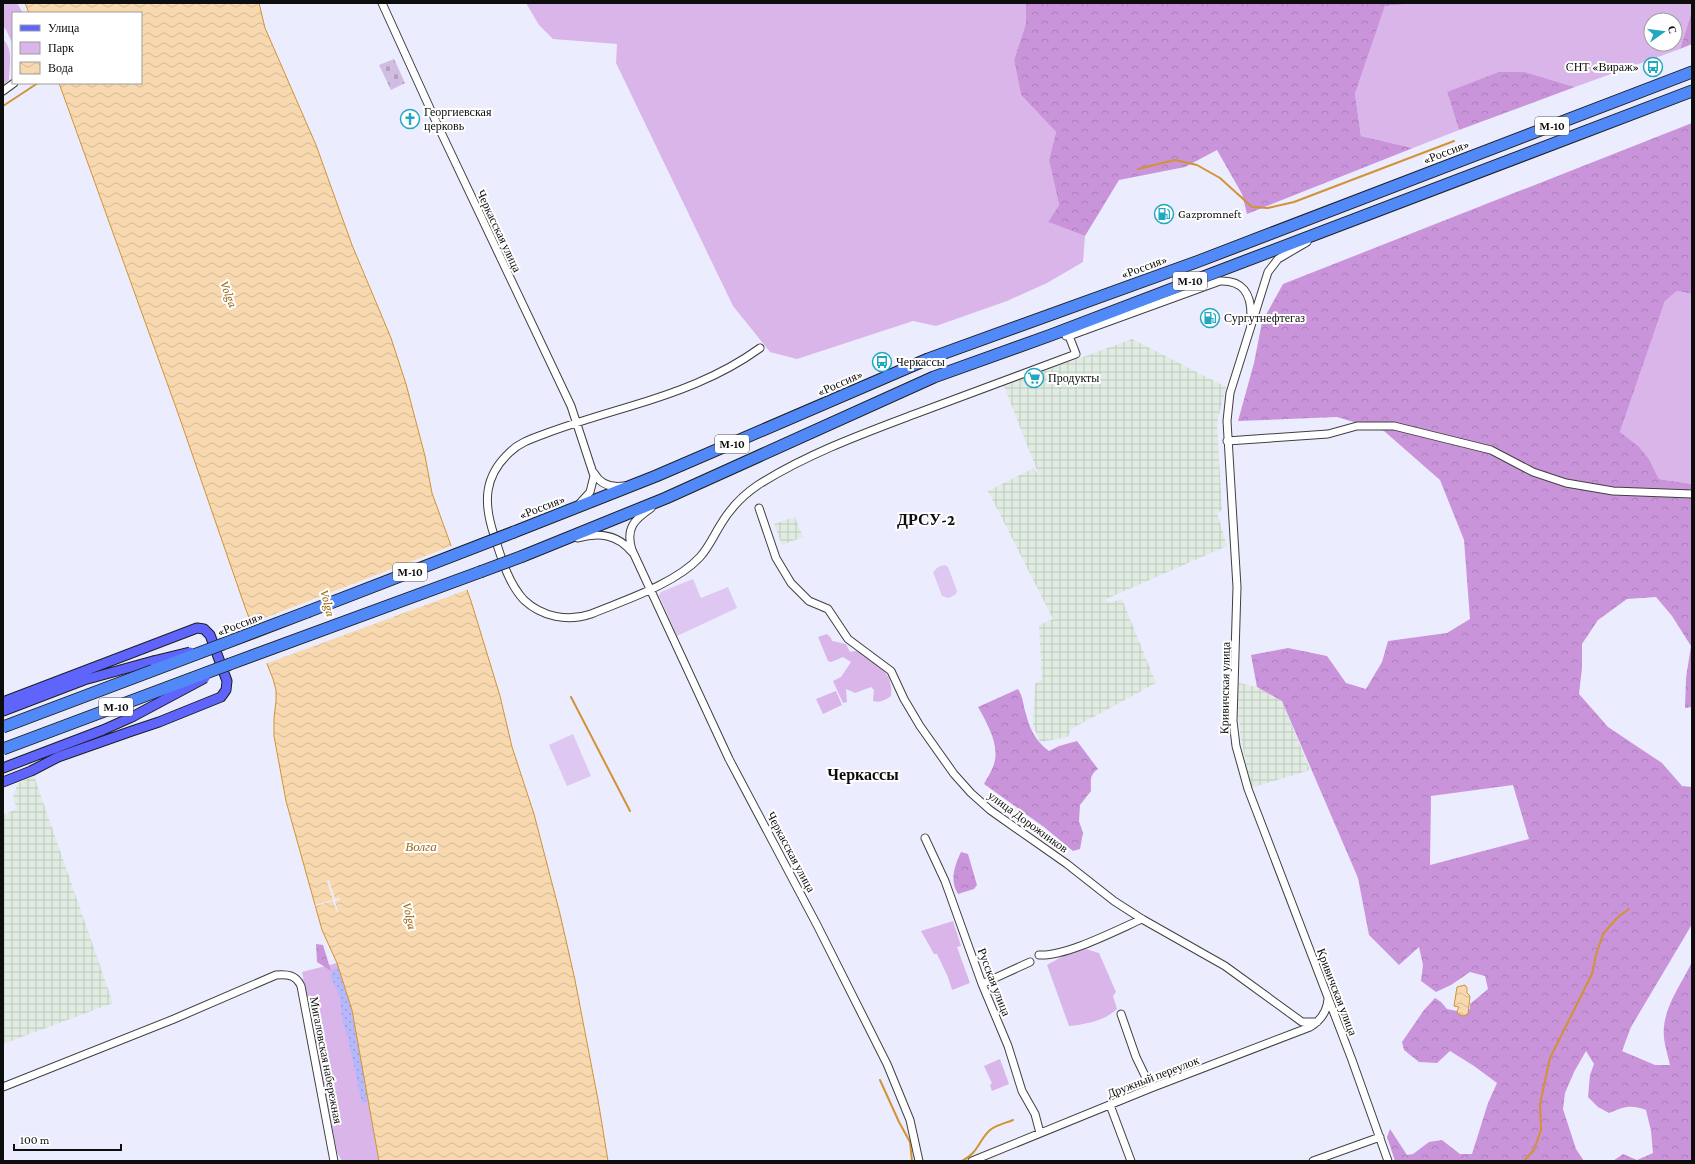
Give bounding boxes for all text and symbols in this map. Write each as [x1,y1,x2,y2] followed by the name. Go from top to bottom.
[12,12,142,84] legend
[1643,12,1683,52] north arrow
[48,21,80,35] text: Улица
[1666,24,1679,35] text: С
[48,41,74,55] text: Парк
[1642,56,1664,78] bus stop icon: СНТ «Вираж»
[1566,60,1639,74] place label: СНТ «Вираж»
[48,61,74,75] text: Вода
[424,105,492,133] place label: Георгиевская церковь
[399,108,421,130] church icon: Георгиевская церковь
[1535,117,1569,135] road number: М-10
[1421,137,1471,167] street label: «Россия»
[474,188,524,275] street label: Черкасская улица
[1153,203,1175,225] fuel station icon: Gazpromneft
[1178,207,1242,221] place label: Gazpromneft
[1119,252,1169,282] street label: «Россия»
[1173,272,1207,290] road number: М-10
[217,279,241,309] water label: Volga
[1199,307,1221,329] fuel station icon: Сургутнефтегаз
[1224,311,1305,325] place label: Сургутнефтегаз
[871,351,893,373] bus stop icon: Черкассы
[896,355,945,369] place label: Черкассы
[815,367,865,399] street label: «Россия»
[1023,367,1045,389] supermarket icon: Продукты
[1048,371,1099,385] place label: Продукты
[715,435,749,453] road number: М-10
[517,492,567,522] street label: «Россия»
[897,511,955,529] district label: ДРСУ-2
[393,563,427,581] road number: М-10
[317,588,339,618] water label: Volga
[215,609,265,639] street label: «Россия»
[1217,641,1233,734] street label: Кривичская улица
[99,698,133,716] road number: М-10
[827,766,899,784] district label: Черкассы
[985,788,1071,856] street label: улица Дорожников
[764,809,818,895] street label: Черкасская улица
[405,839,437,854] water label: Волга
[400,901,420,931] water label: Volga
[975,946,1014,1019] street label: Русская улица
[1314,946,1360,1038] street label: Кривичская улица
[307,995,345,1125] street label: Мигаловская набережная
[1105,1053,1201,1101] street label: Дружный переулок
[14,1126,121,1152] scale bar
[20,1133,50,1147] text: 100 m

